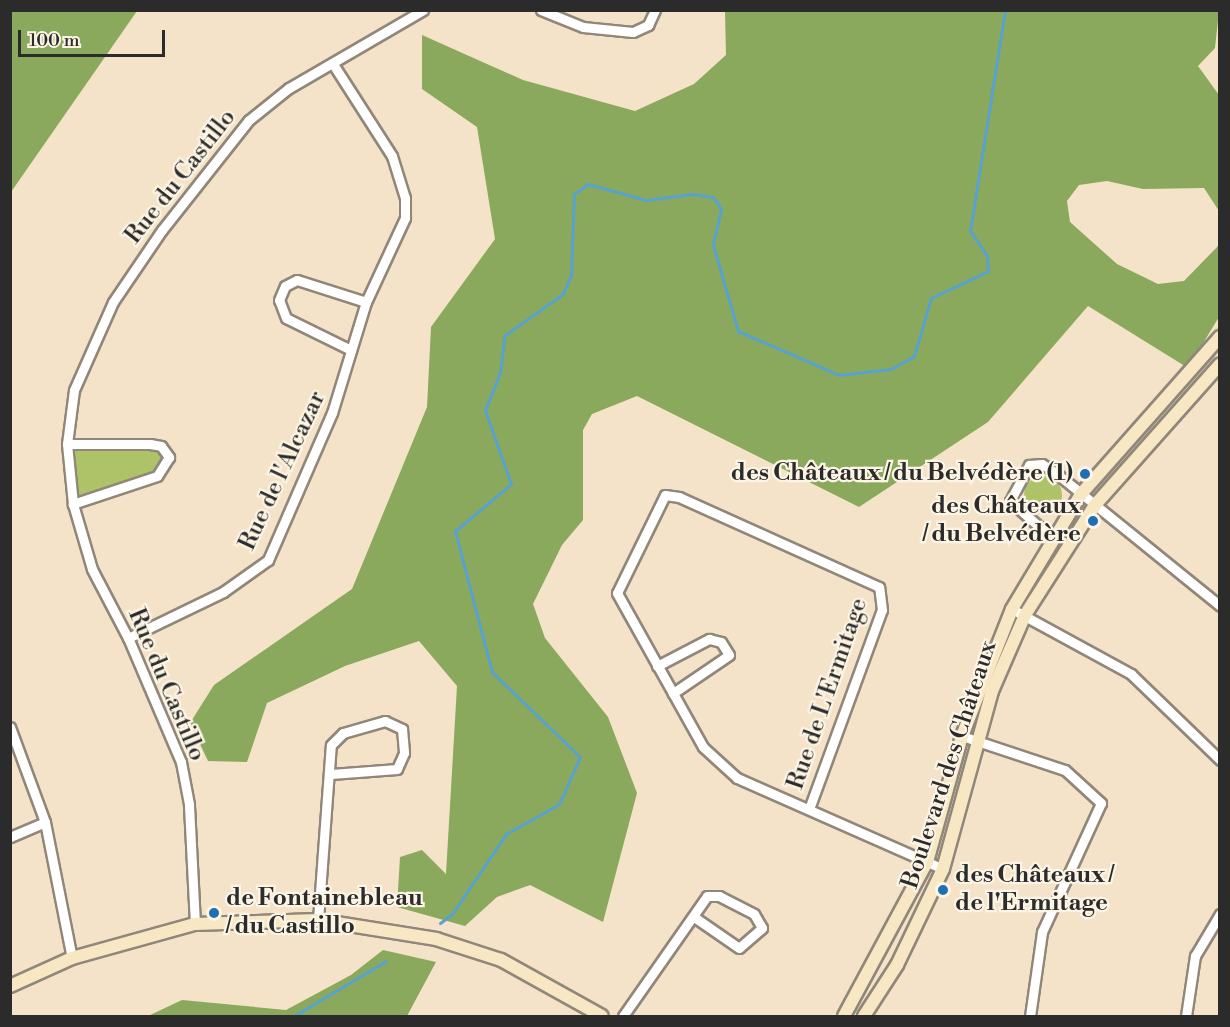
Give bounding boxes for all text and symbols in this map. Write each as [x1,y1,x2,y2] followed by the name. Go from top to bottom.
[21,18,168,56] scale bar
[29,29,80,52] text: 100 m
[119,104,243,250] street label: Rue du Castillo
[234,387,332,555] street label: Rue de l'Alcazar
[731,460,1073,488] place label: des Châteaux / du Belvédère (1)
[1078,467,1092,481] marker: des Châteaux / du Belvédère (1)
[923,493,1081,549] place label: des Châteaux / du Belvédère
[1086,514,1100,528] marker: des Châteaux / du Belvédère
[782,594,874,794] street label: Rue de L'Ermitage
[121,604,211,766] street label: Rue du Castillo
[896,638,1004,892] street label: Boulevard des Châteaux
[955,862,1113,918] place label: des Châteaux / de l'Ermitage
[936,883,950,897] marker: des Châteaux / de l'Ermitage
[226,885,423,941] place label: de Fontainebleau / du Castillo
[207,906,221,920] marker: de Fontainebleau / du Castillo

